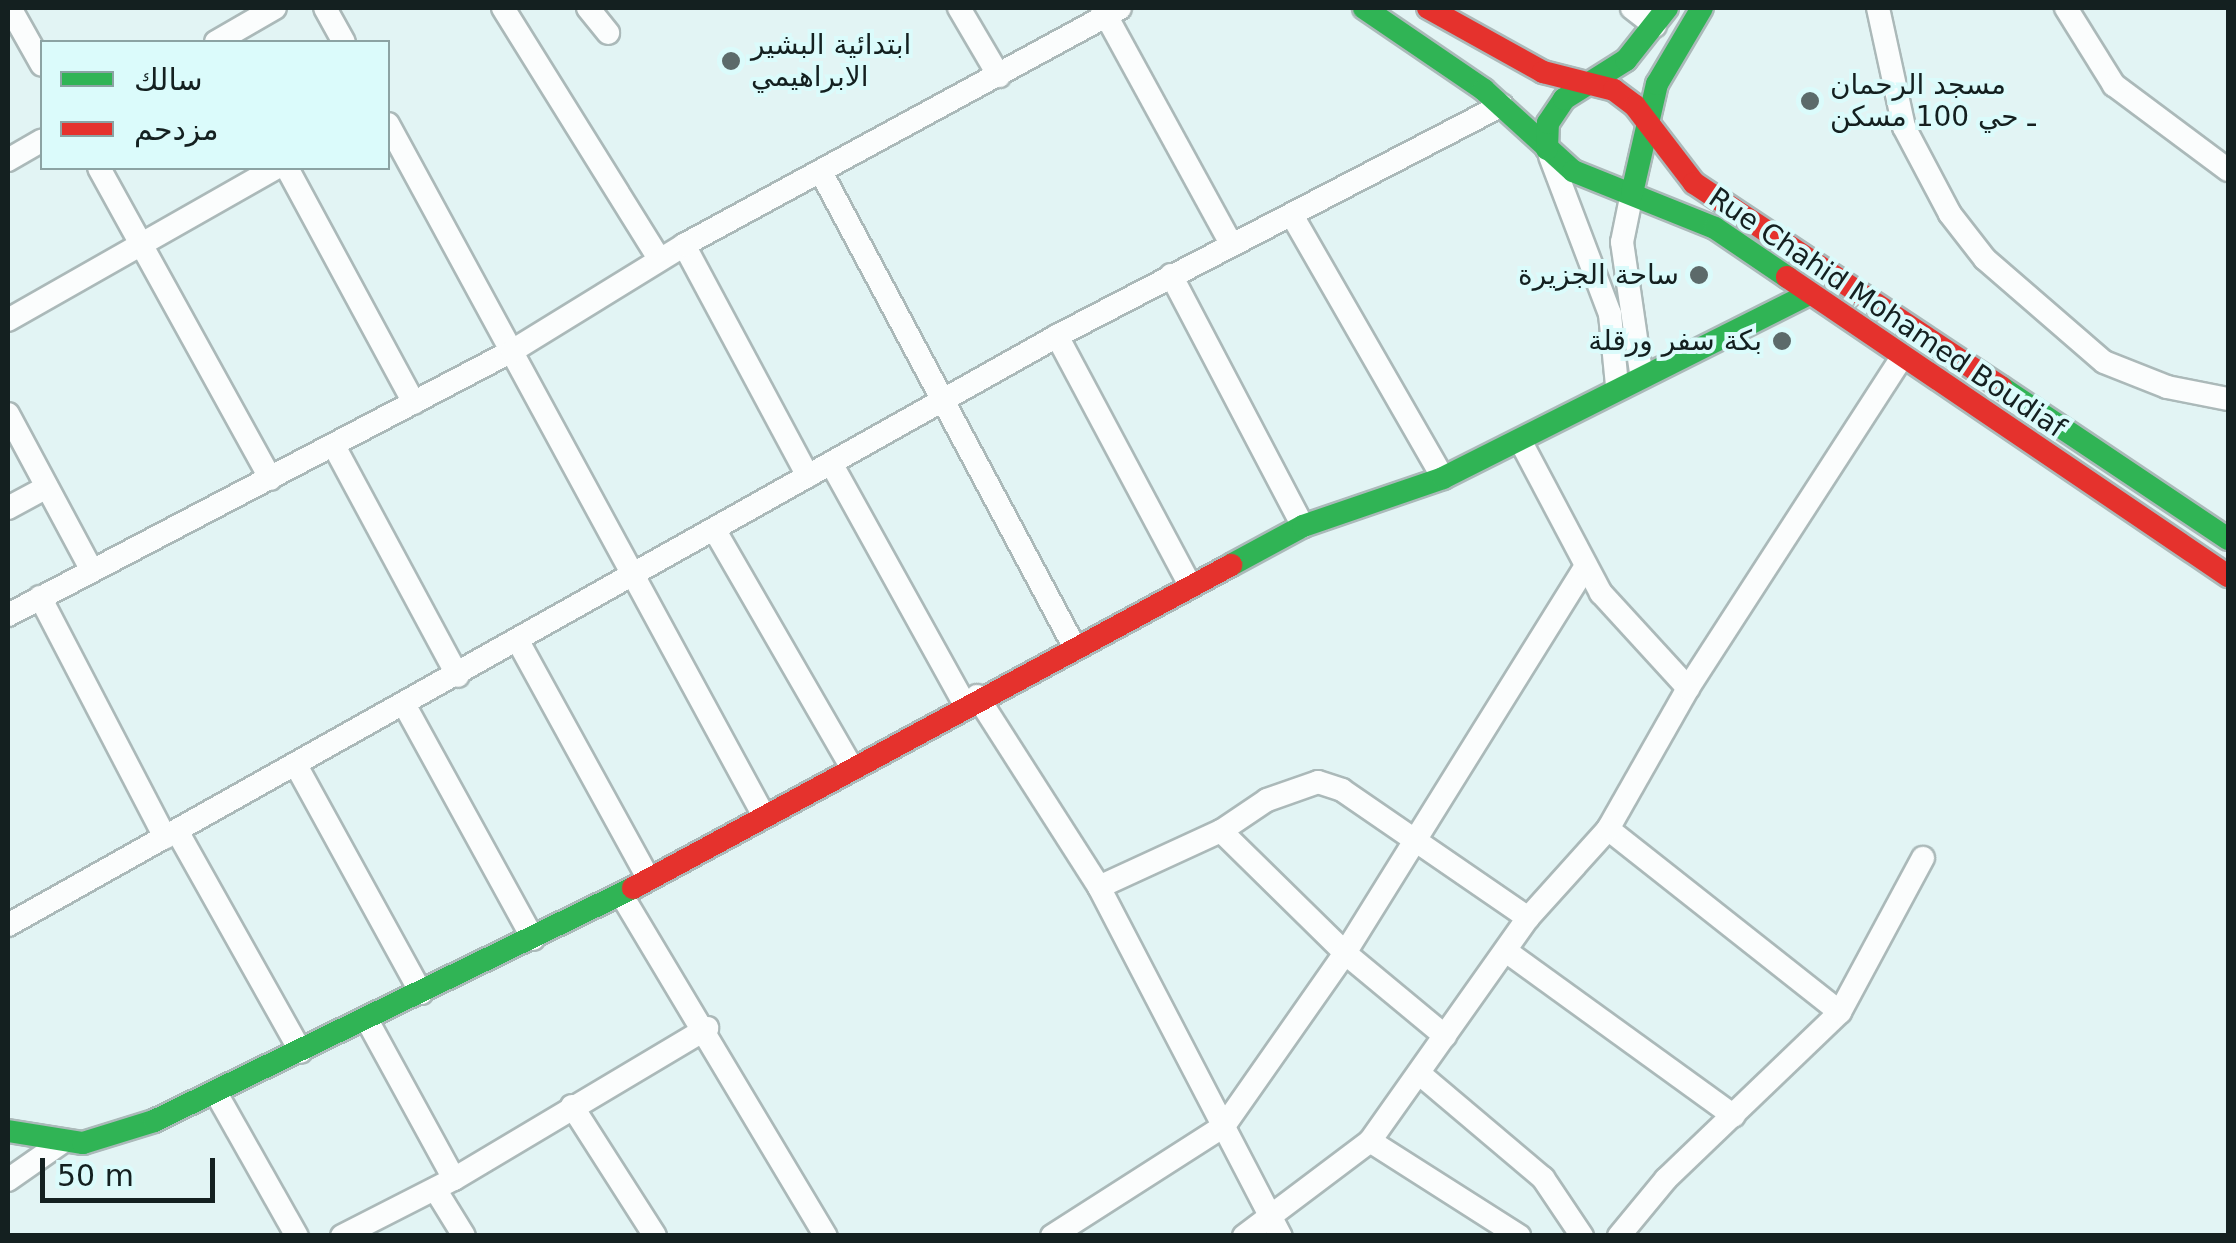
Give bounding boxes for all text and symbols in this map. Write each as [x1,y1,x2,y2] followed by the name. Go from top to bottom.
[751,28,911,94] place label: ابتدائية البشير الابراهيمي
[40,40,390,170] legend
[720,50,742,72] marker: ابتدائية البشير الابراهيمي
[134,62,203,97] text: سالك
[1830,68,2036,134] place label: مسجد الرحمان ـ حي 100 مسكن
[1799,90,1821,112] marker: مسجد الرحمان ـ حي 100 مسكن
[134,112,219,147] text: مزدحم
[1702,181,2072,445] street label: Rue Chahid Mohamed Boudiaf
[1518,258,1679,292] place label: ساحة الجزيرة
[1688,264,1710,286] marker: ساحة الجزيرة
[1588,324,1762,358] place label: بكة سفر ورقلة
[1771,330,1793,352] marker: بكة سفر ورقلة
[45,1138,220,1200] scale bar
[57,1158,134,1193] text: 50 m

